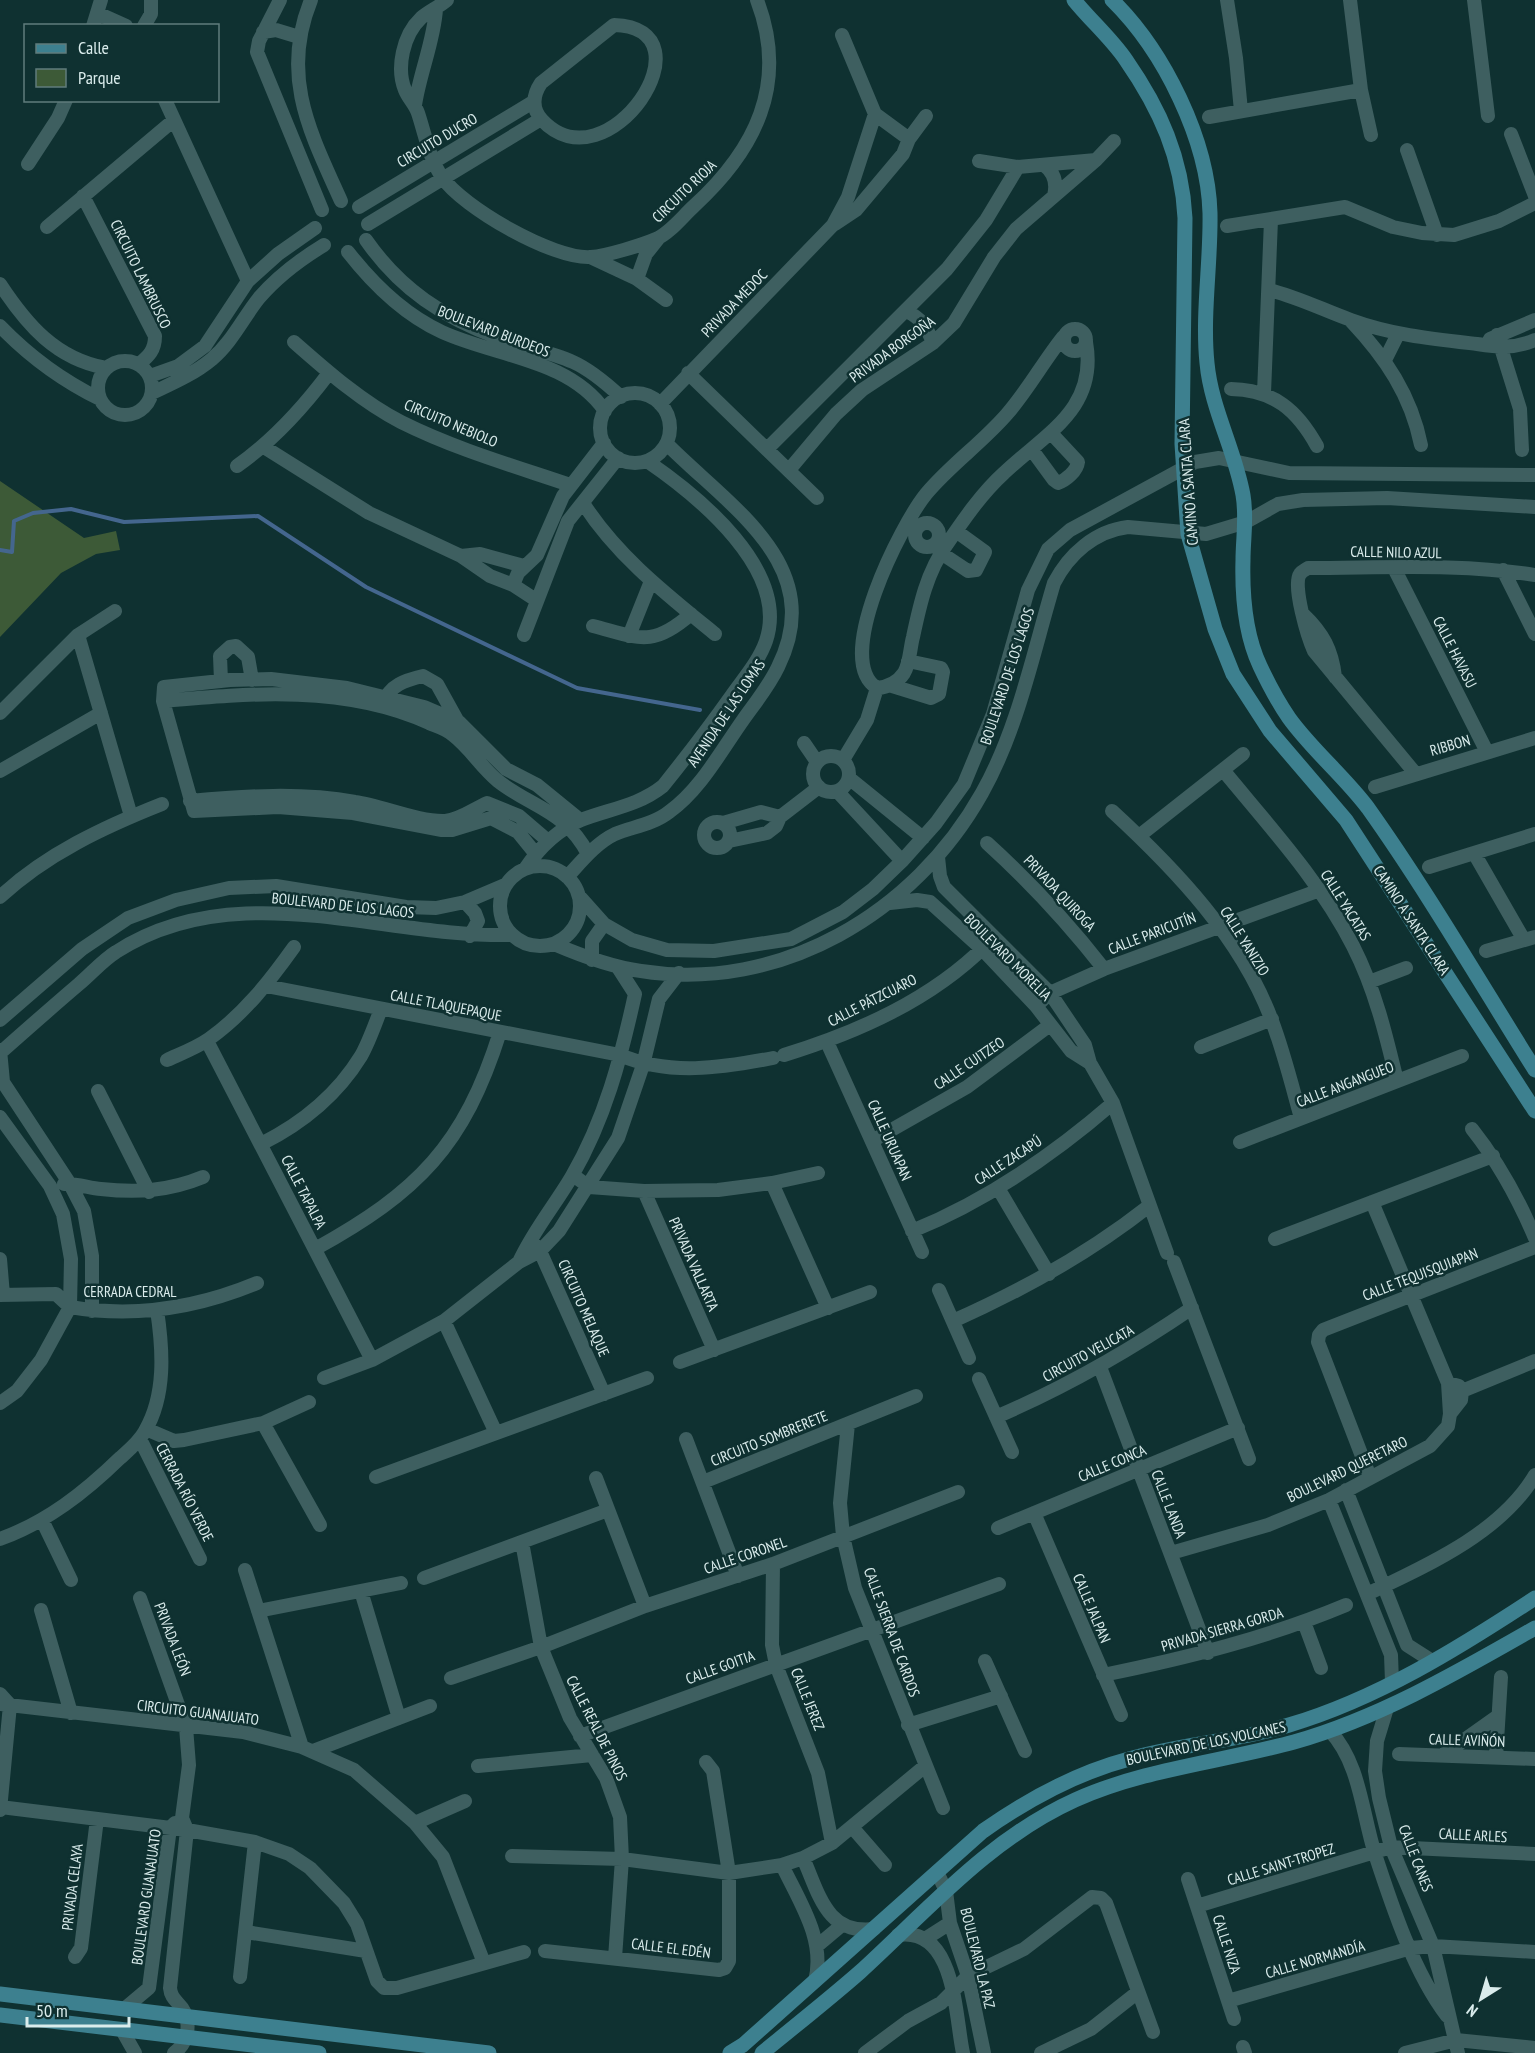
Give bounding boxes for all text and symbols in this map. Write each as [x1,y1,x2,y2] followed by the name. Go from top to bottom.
[24,24,219,102] legend
[78,36,109,59] text: Calle
[78,66,121,89] text: Parque
[393,109,481,171] street label: CIRCUITO DUCRO
[648,155,721,226] street label: CIRCUITO RIOJA
[106,216,176,332] street label: CIRCUITO LAMBRUSCO
[697,265,771,341] street label: PRIVADA MEDOC
[435,301,553,361] street label: BOULEVARD BURDEOS
[846,311,939,386] street label: PRIVADA BORGOÑA
[401,395,501,451] street label: CIRCUITO NEBIOLO
[1174,417,1202,546] street label: CAMINO A SANTA CLARA
[1350,542,1443,562] street label: CALLE NILO AZUL
[976,605,1038,747] street label: BOULEVARD DE LOS LAGOS
[1429,613,1481,691] street label: CALLE HAVASU
[683,655,769,771] street label: AVENIDA DE LAS LOMAS
[1428,730,1472,760] street label: RIBBON
[1020,851,1101,936] street label: PRIVADA QUIROGA
[1369,862,1455,979] street label: CAMINO A SANTA CLARA
[1317,866,1375,944] street label: CALLE YACATAS
[271,888,415,922] street label: BOULEVARD DE LOS LAGOS
[1216,903,1274,979] street label: CALLE YANIZIO
[1105,908,1199,958] street label: CALLE PARICUTÍN
[960,909,1056,1005] street label: BOULEVARD MORELIA
[824,969,920,1031] street label: CALLE PÁTZCUARO
[389,985,503,1025] street label: CALLE TLAQUEPAQUE
[930,1032,1008,1094] street label: CALLE CUITZEO
[1294,1057,1396,1111] street label: CALLE ANGANGUEO
[864,1097,916,1183] street label: CALLE URUAPAN
[971,1131,1045,1189] street label: CALLE ZACAPÚ
[277,1152,331,1233] street label: CALLE TAPALPA
[665,1214,723,1315] street label: PRIVADA VALLARTA
[1360,1243,1480,1305] street label: CALLE TEQUISQUIAPAN
[554,1256,614,1360] street label: CIRCUITO MELAQUE
[83,1282,177,1301] street label: CERRADA CEDRAL
[1039,1320,1138,1386] street label: CIRCUITO VELICATA
[708,1406,830,1470] street label: CIRCUITO SOMBRERETE
[1284,1432,1410,1506] street label: BOULEVARD QUERETARO
[152,1439,218,1545] street label: CERRADA RÍO VERDE
[1075,1440,1150,1486] street label: CALLE CONCA
[1147,1467,1191,1542] street label: CALLE LANDA
[701,1532,790,1578] street label: CALLE CORONEL
[860,1565,924,1699] street label: CALLE SIERRA DE CARDOS
[1069,1570,1115,1646] street label: CALLE JALPAN
[150,1600,196,1678] street label: PRIVADA LEÓN
[1159,1602,1286,1655] street label: PRIVADA SIERRA GORDA
[683,1645,758,1688] street label: CALLE GOITIA
[787,1665,829,1734] street label: CALLE JEREZ
[562,1672,632,1784] street label: CALLE REAL DE PINOS
[136,1695,260,1729] street label: CIRCUITO GUANAJUATO
[1125,1717,1287,1769] street label: BOULEVARD DE LOS VOLCANES
[1428,1729,1506,1751] street label: CALLE AVIÑÓN
[1395,1822,1437,1894] street label: CALLE CANES
[1438,1824,1508,1846] street label: CALLE ARLES
[127,1828,165,1966] street label: BOULEVARD GUANAJUATO
[1225,1838,1337,1889] street label: CALLE SAINT-TROPEZ
[57,1842,87,1931] street label: PRIVADA CELAYA
[956,1906,1000,2011] street label: BOULEVARD LA PAZ
[1209,1912,1246,1977] street label: CALLE NIZA
[630,1934,712,1962] street label: CALLE EL EDÉN
[1263,1936,1368,1982] street label: CALLE NORMANDÍA
[1451,1969,1511,2029] north arrow
[27,1990,129,2028] scale bar
[36,1999,68,2022] text: 50 m
[1463,2000,1481,2022] text: N

